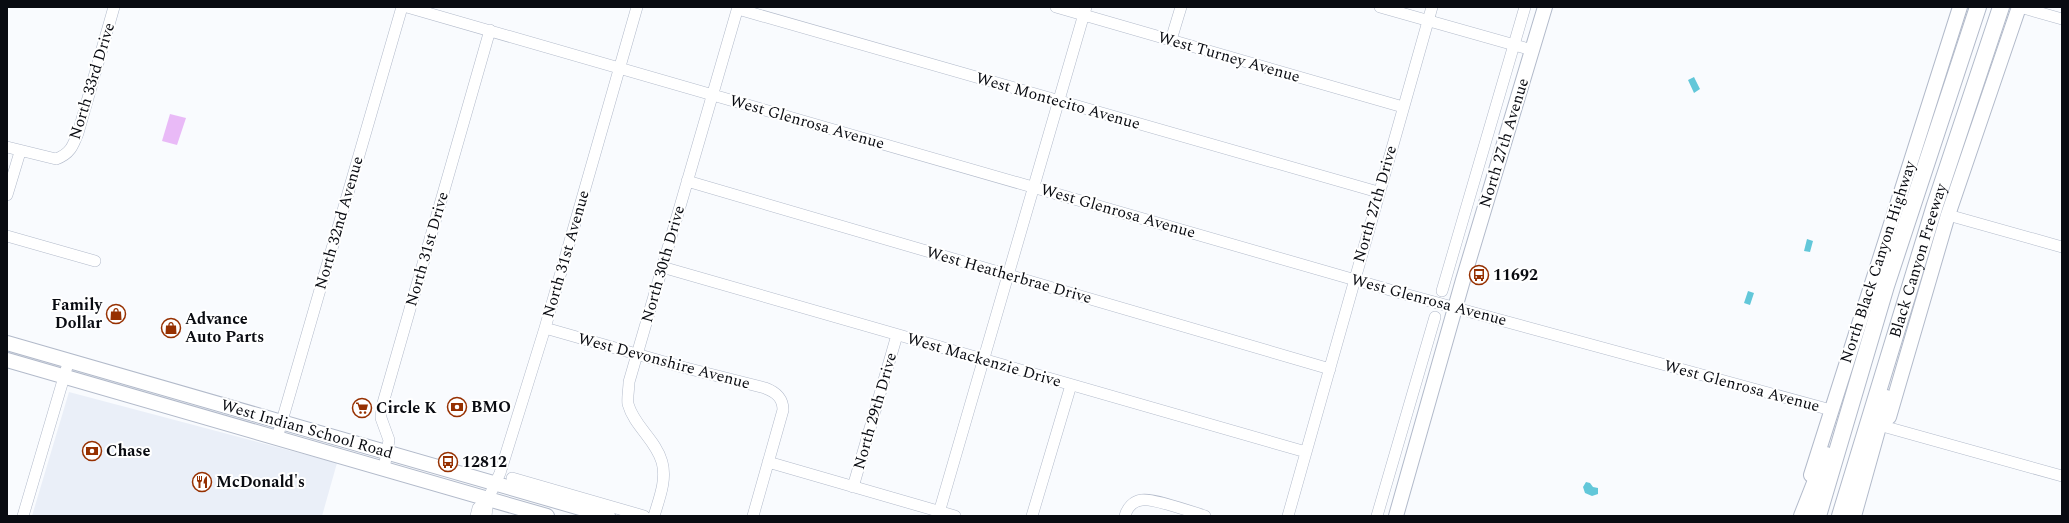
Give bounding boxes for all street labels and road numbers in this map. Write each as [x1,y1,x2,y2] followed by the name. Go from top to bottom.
[63,20,121,142] street label: North 33rd Drive
[1155,25,1303,89] street label: West Turney Avenue
[973,66,1143,136] street label: West Montecito Avenue
[1473,75,1535,211] street label: North 27th Avenue
[727,88,887,156] street label: West Glenrosa Avenue
[1347,143,1403,265] street label: North 27th Drive
[308,153,370,293] street label: North 32nd Avenue
[1834,156,1923,366] street label: North Black Canyon Highway
[1038,177,1198,245] street label: West Glenrosa Avenue
[1883,179,1954,341] street label: Black Canyon Freeway
[536,187,596,321] street label: North 31st Avenue
[399,189,455,309] street label: North 31st Drive
[635,203,691,325] street label: North 30th Drive
[923,240,1095,310] street label: West Heatherbrae Drive
[1349,268,1509,332] street label: West Glenrosa Avenue
[575,326,753,396] street label: West Devonshire Avenue
[904,326,1064,394] street label: West Mackenzie Drive
[847,350,903,472] street label: North 29th Drive
[1662,354,1822,418] street label: West Glenrosa Avenue
[218,393,396,465] street label: West Indian School Road

